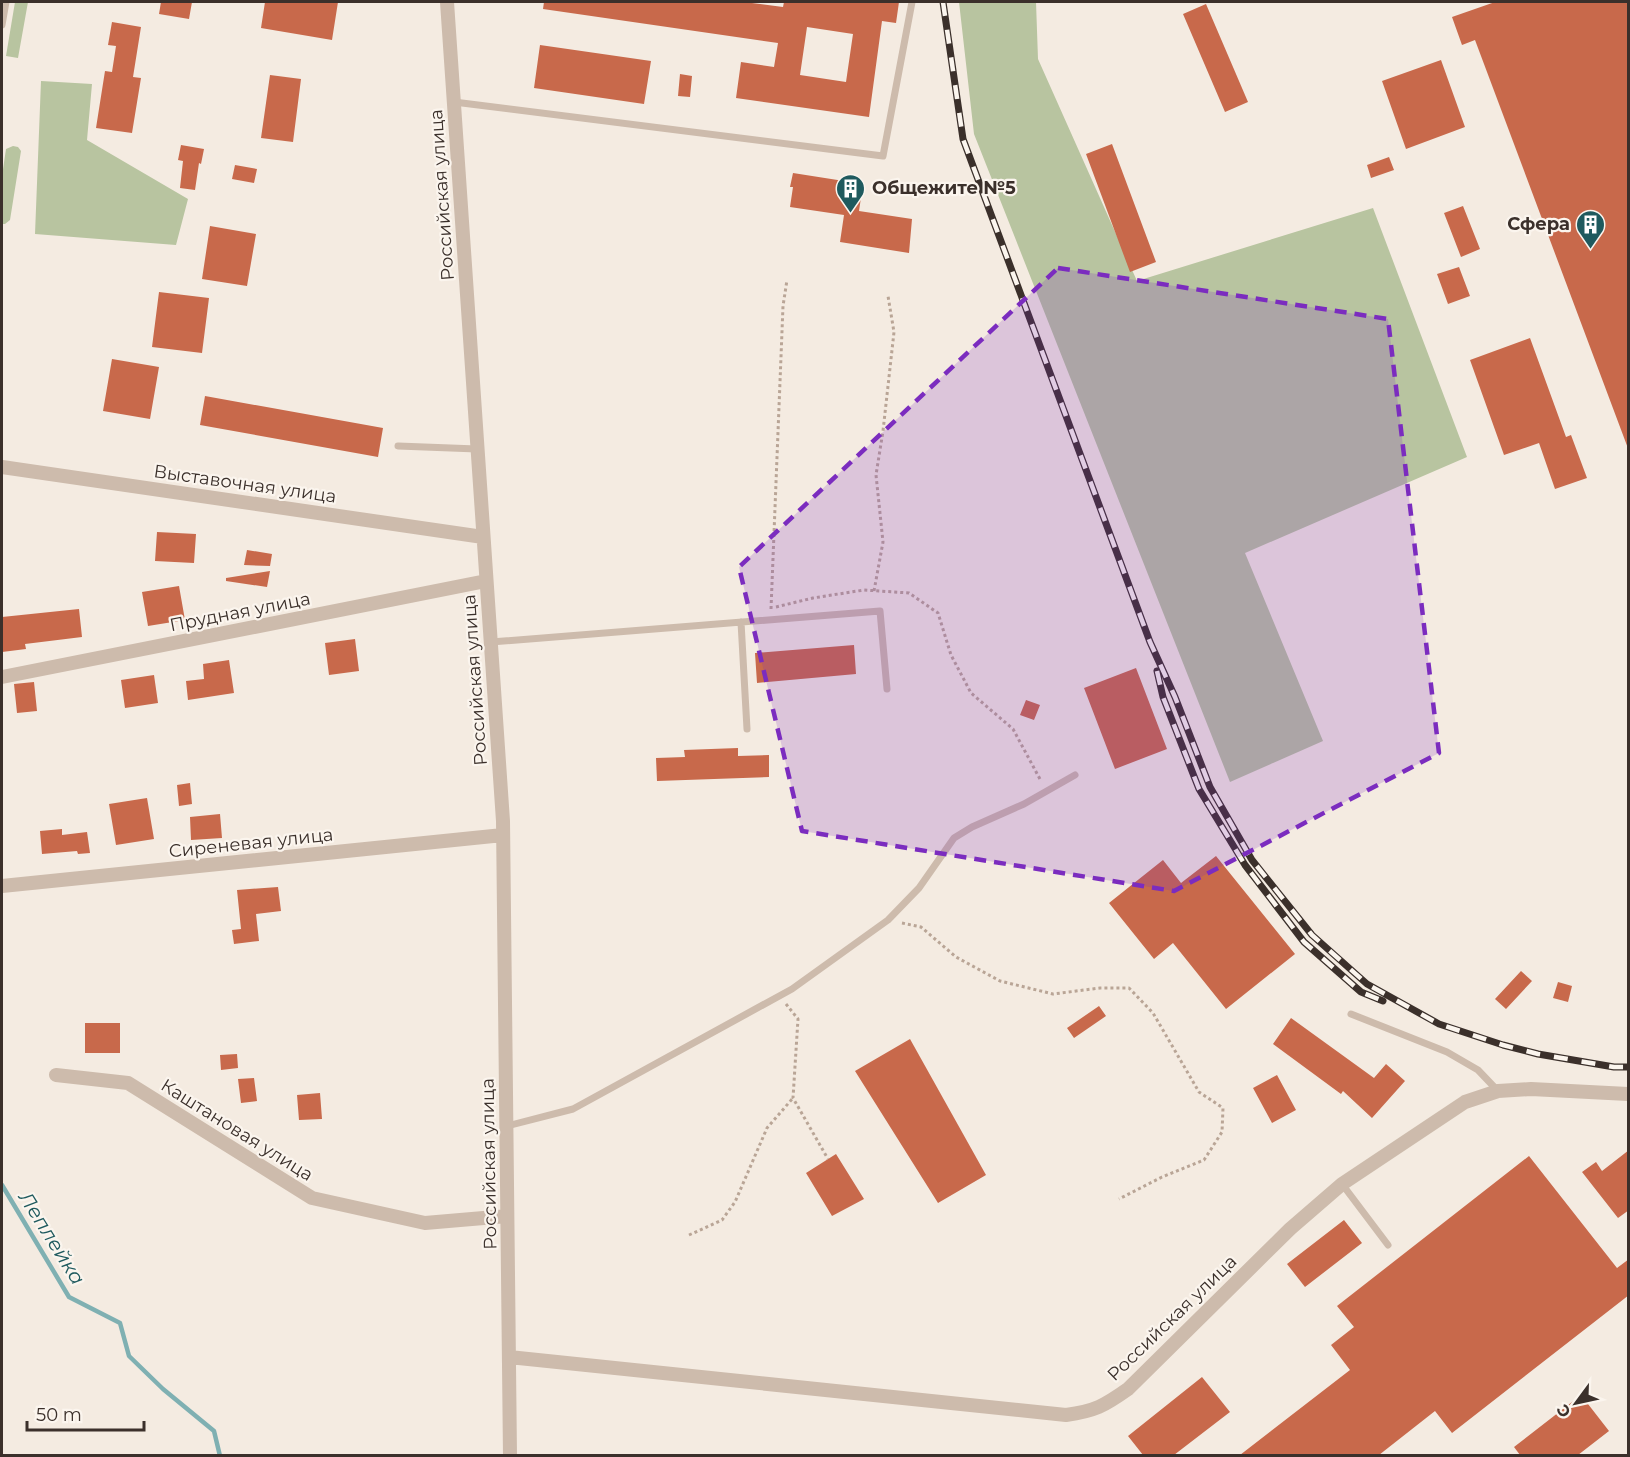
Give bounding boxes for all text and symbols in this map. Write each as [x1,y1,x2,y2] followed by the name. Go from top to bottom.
[425,109,459,281] street label: Российская улица
[835,172,867,214] building icon: Общежите №5
[872,177,1016,199] place label: Общежите №5
[1575,208,1607,250] building icon: Сфера
[1507,213,1570,235] place label: Сфера
[152,460,338,508] street label: Выставочная улица
[168,588,312,636] street label: Прудная улица
[458,594,492,766] street label: Российская улица
[168,823,334,863] street label: Сиреневая улица
[157,1074,317,1186] street label: Каштановая улица
[477,1078,501,1250] street label: Российская улица
[13,1186,90,1289] water label: Леплейка
[1103,1250,1241,1386] street label: Российская улица
[1546,1373,1606,1433] north arrow
[27,1394,144,1432] scale bar
[1553,1401,1575,1421] text: С
[36,1404,82,1426] text: 50 m

